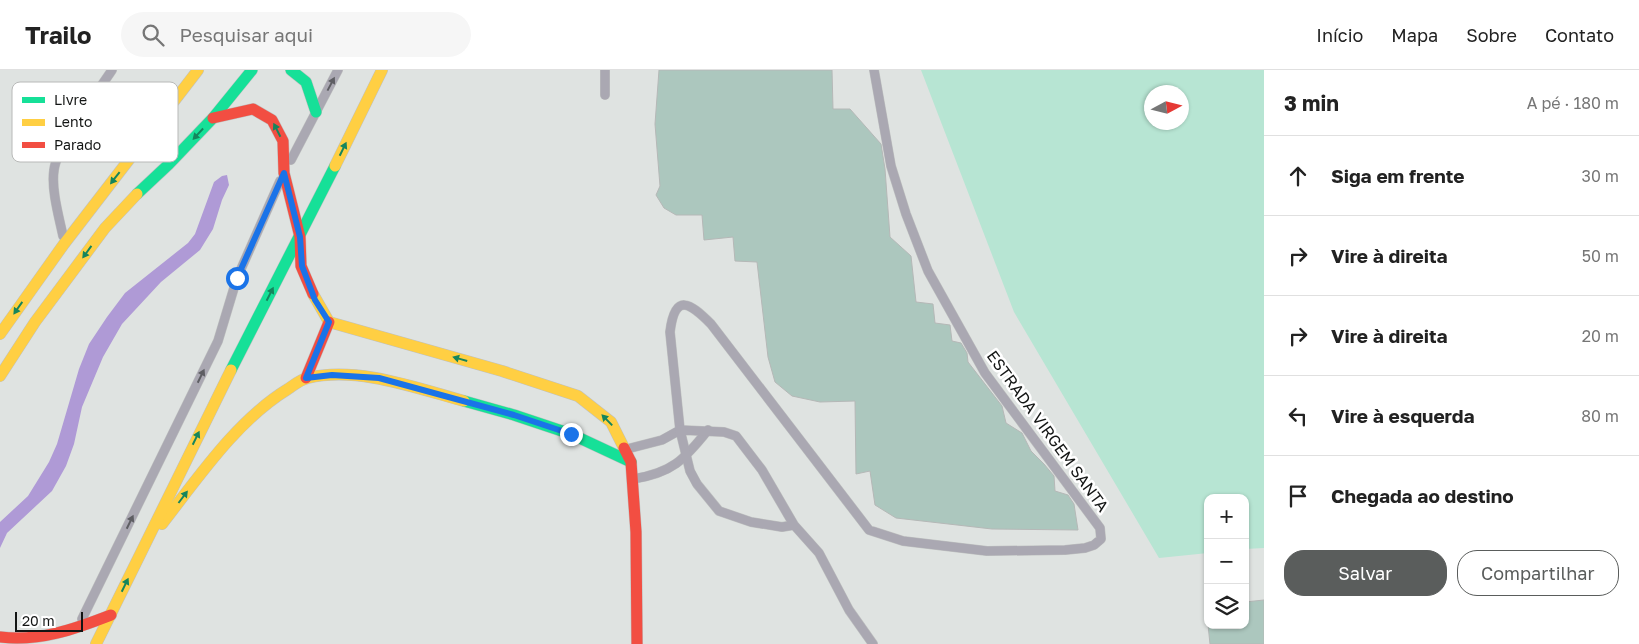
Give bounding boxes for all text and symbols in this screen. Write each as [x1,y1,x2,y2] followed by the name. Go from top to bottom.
[121,12,471,57] search box
[25,20,91,49] text: Trailo
[139,21,167,49] icon: search
[179,23,313,46] text: Pesquisar aqui
[1316,24,1363,46] text: Início
[1391,24,1438,46] text: Mapa
[1466,24,1517,46] text: Sobre
[1545,24,1614,46] text: Contato
[327,77,335,91] one-way arrow
[12,82,178,162] legend
[1144,85,1189,130] north arrow
[1284,90,1339,116] text: 3 min
[54,91,87,108] text: Livre
[1527,93,1619,113] text: A pé · 180 m
[54,113,92,130] text: Lento
[273,123,281,138] one-way arrow
[192,127,204,139] one-way arrow
[54,136,101,153] text: Parado
[340,142,348,156] one-way arrow
[1284,162,1312,190] icon: ahead
[1331,164,1465,187] text: Siga em frente
[1582,166,1619,186] text: 30 m
[110,172,121,185] one-way arrow
[1284,242,1312,270] icon: right
[1331,244,1448,267] text: Vire à direita
[82,245,92,259] one-way arrow
[1582,246,1619,266] text: 50 m
[226,267,249,290] route start
[266,287,274,301] one-way arrow
[13,302,23,315] one-way arrow
[1284,322,1312,350] icon: right
[1331,324,1448,347] text: Vire à direita
[1582,326,1619,346] text: 20 m
[983,346,1113,516] street label: ESTRADA VIRGEM SANTA
[452,355,467,363] one-way arrow
[197,368,205,383] one-way arrow
[1284,402,1312,430] icon: left
[1331,404,1474,427] text: Vire à esquerda
[1581,406,1619,426] text: 80 m
[601,414,613,426] one-way arrow
[560,423,583,446] route end
[192,431,200,445] one-way arrow
[1284,482,1312,510] icon: arrive
[1331,484,1514,507] text: Chegada ao destino
[178,490,188,504] one-way arrow
[1204,494,1249,629] map controls
[1204,494,1249,539] button: +
[126,514,134,529] one-way arrow
[1204,539,1249,584] button: −
[1284,550,1447,596] button: Salvar
[1457,550,1619,596] button: Compartilhar
[121,577,129,592] one-way arrow
[1204,584,1249,629] button: layers
[15,609,82,632] scale bar
[22,612,55,629] text: 20 m

